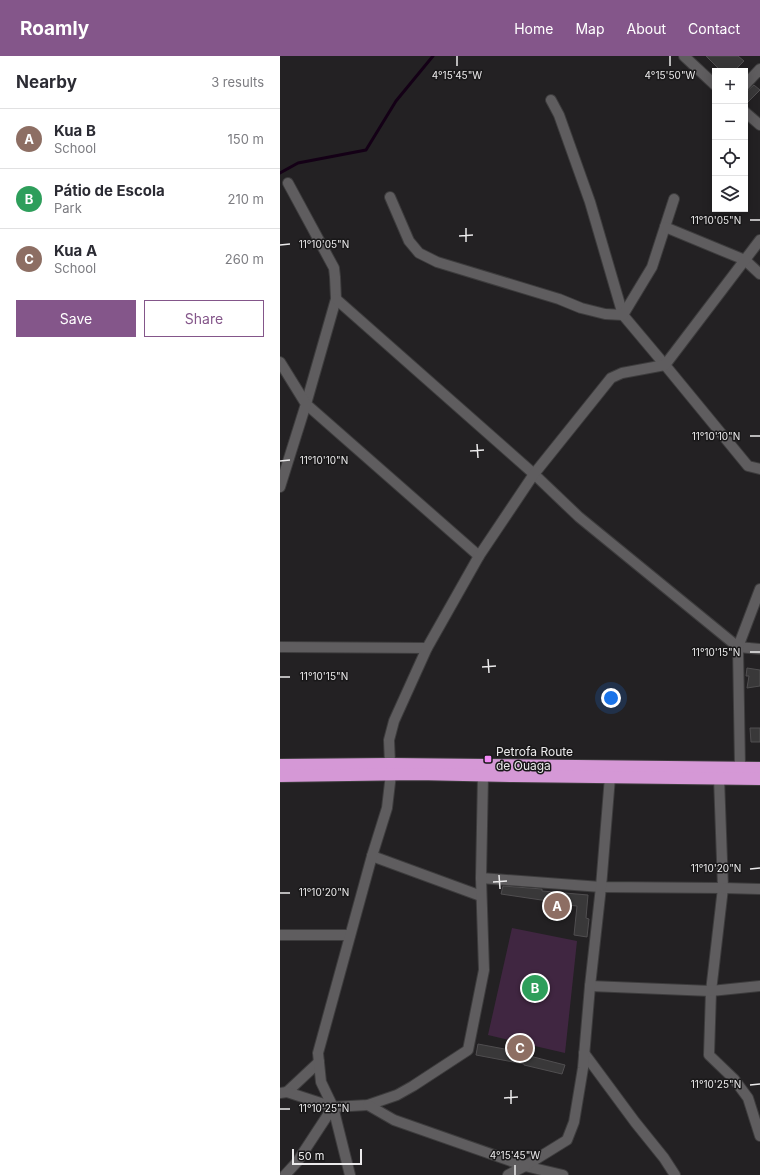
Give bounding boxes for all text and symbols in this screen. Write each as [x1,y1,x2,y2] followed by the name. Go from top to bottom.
[20,17,89,40] text: Roamly
[514,20,553,37] text: Home
[575,20,605,37] text: Map
[627,20,666,37] text: About
[688,20,740,37] text: Contact
[712,68,748,212] map controls
[712,68,748,104] button: +
[432,69,482,81] text: 4°15'45"W
[645,69,696,81] text: 4°15'50"W
[16,72,77,92] text: Nearby
[211,74,264,90] text: 3 results
[712,104,748,140] button: −
[54,121,96,140] text: Kua B
[24,131,34,147] text: A
[228,131,264,147] text: 150 m
[54,140,96,156] text: School
[712,140,748,176] button: locate
[712,176,748,212] button: layers
[54,181,165,200] text: Pátio de Escola
[25,191,33,207] text: B
[228,191,264,207] text: 210 m
[54,200,82,216] text: Park
[691,214,741,226] text: 11°10'05"N
[299,238,349,250] text: 11°10'05"N
[54,241,97,260] text: Kua A
[24,251,34,267] text: C
[225,251,264,267] text: 260 m
[54,260,96,276] text: School
[16,300,136,337] button: Save
[144,300,264,337] button: Share
[692,430,740,442] text: 11°10'10"N
[300,454,348,466] text: 11°10'10"N
[692,646,740,658] text: 11°10'15"N
[300,670,348,682] text: 11°10'15"N
[601,688,621,708] your location
[496,744,573,773] place label: Petrofa Route de Ouaga
[483,754,493,764] marker: Petrofa Route de Ouaga
[691,862,741,874] text: 11°10'20"N
[299,886,349,898] text: 11°10'20"N
[544,891,570,921] pin: A
[522,973,548,1003] pin: B
[507,1033,533,1063] pin: C
[691,1078,741,1090] text: 11°10'25"N
[299,1102,349,1114] text: 11°10'25"N
[292,1147,362,1166] scale bar
[298,1149,324,1163] text: 50 m
[490,1149,540,1161] text: 4°15'45"W

